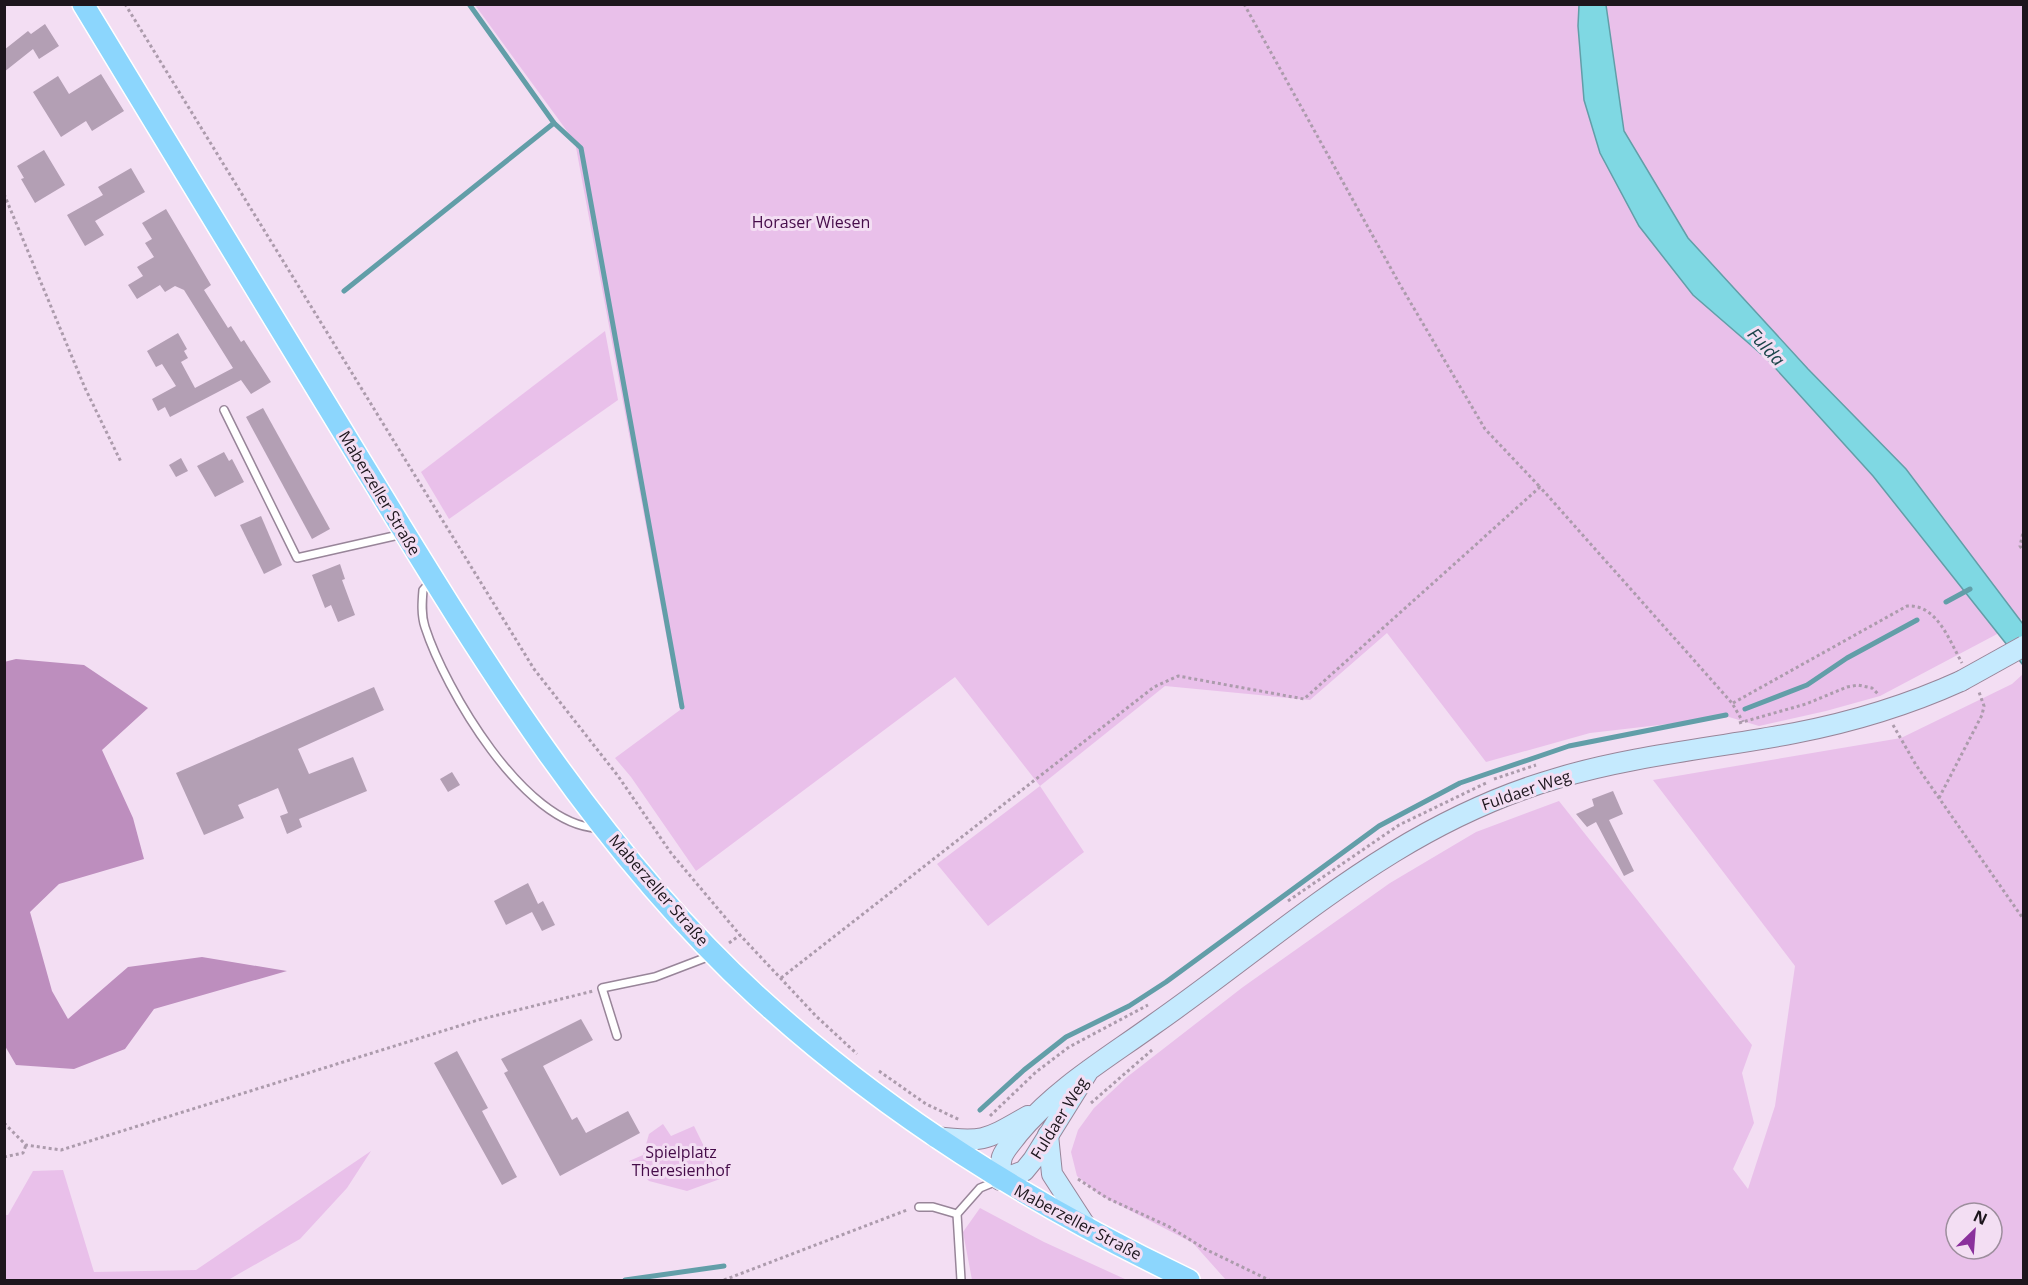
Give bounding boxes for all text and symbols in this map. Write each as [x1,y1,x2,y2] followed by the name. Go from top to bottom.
[752,211,870,233] park label: Horaser Wiesen
[1743,322,1791,371] water label: Fulda
[334,427,426,559] street label: Maberzeller Straße
[1478,764,1574,816] street label: Fuldaer Weg
[604,829,714,951] street label: Maberzeller Straße
[1025,1073,1093,1163] street label: Fuldaer Weg
[632,1141,732,1181] park label: Spielplatz Theresienhof
[1010,1179,1146,1265] street label: Maberzeller Straße
[1944,1201,2004,1261] north arrow
[1970,1205,1991,1230] text: N

